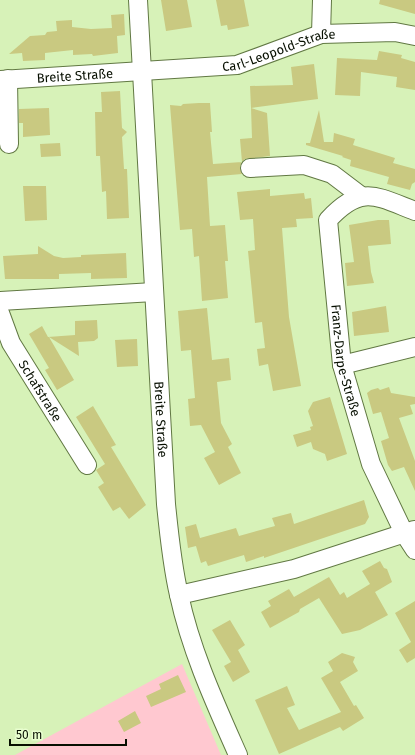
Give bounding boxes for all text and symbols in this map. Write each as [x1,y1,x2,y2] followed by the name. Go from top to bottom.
[222,27,336,74] street label: Carl-Leopold-Straße
[36,66,114,86] street label: Breite Straße
[328,304,364,418] street label: Franz-Darpe-Straße
[15,357,65,424] street label: Schafstraße
[151,381,170,458] street label: Breite Straße
[10,721,126,747] scale bar
[16,728,42,742] text: 50 m

